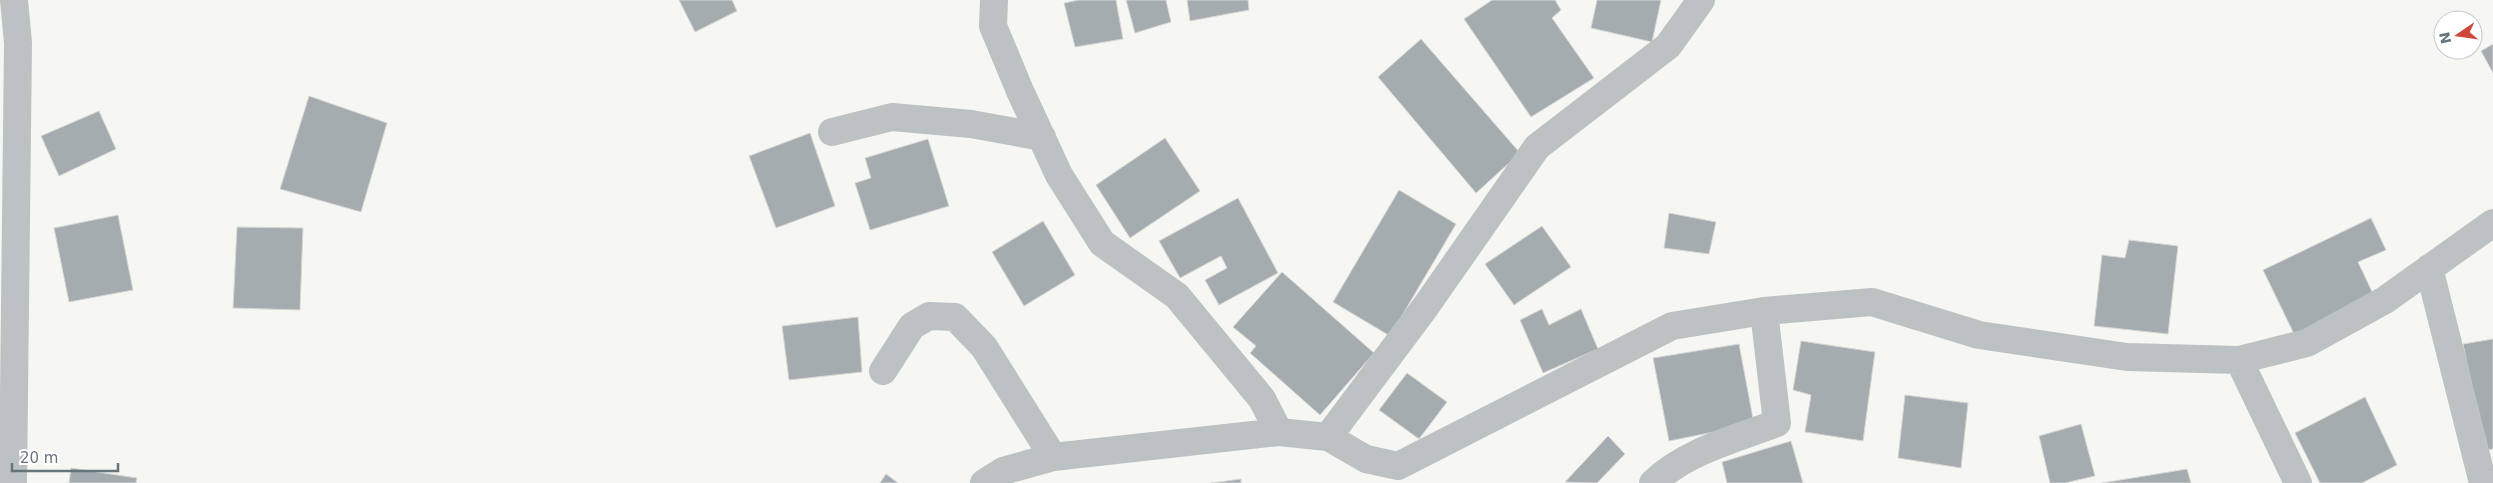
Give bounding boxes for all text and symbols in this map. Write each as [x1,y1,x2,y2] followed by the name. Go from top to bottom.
[2433,10,2483,60] north arrow
[2436,30,2454,45] text: N
[12,440,119,472] scale bar
[20,449,58,467] text: 20 m

